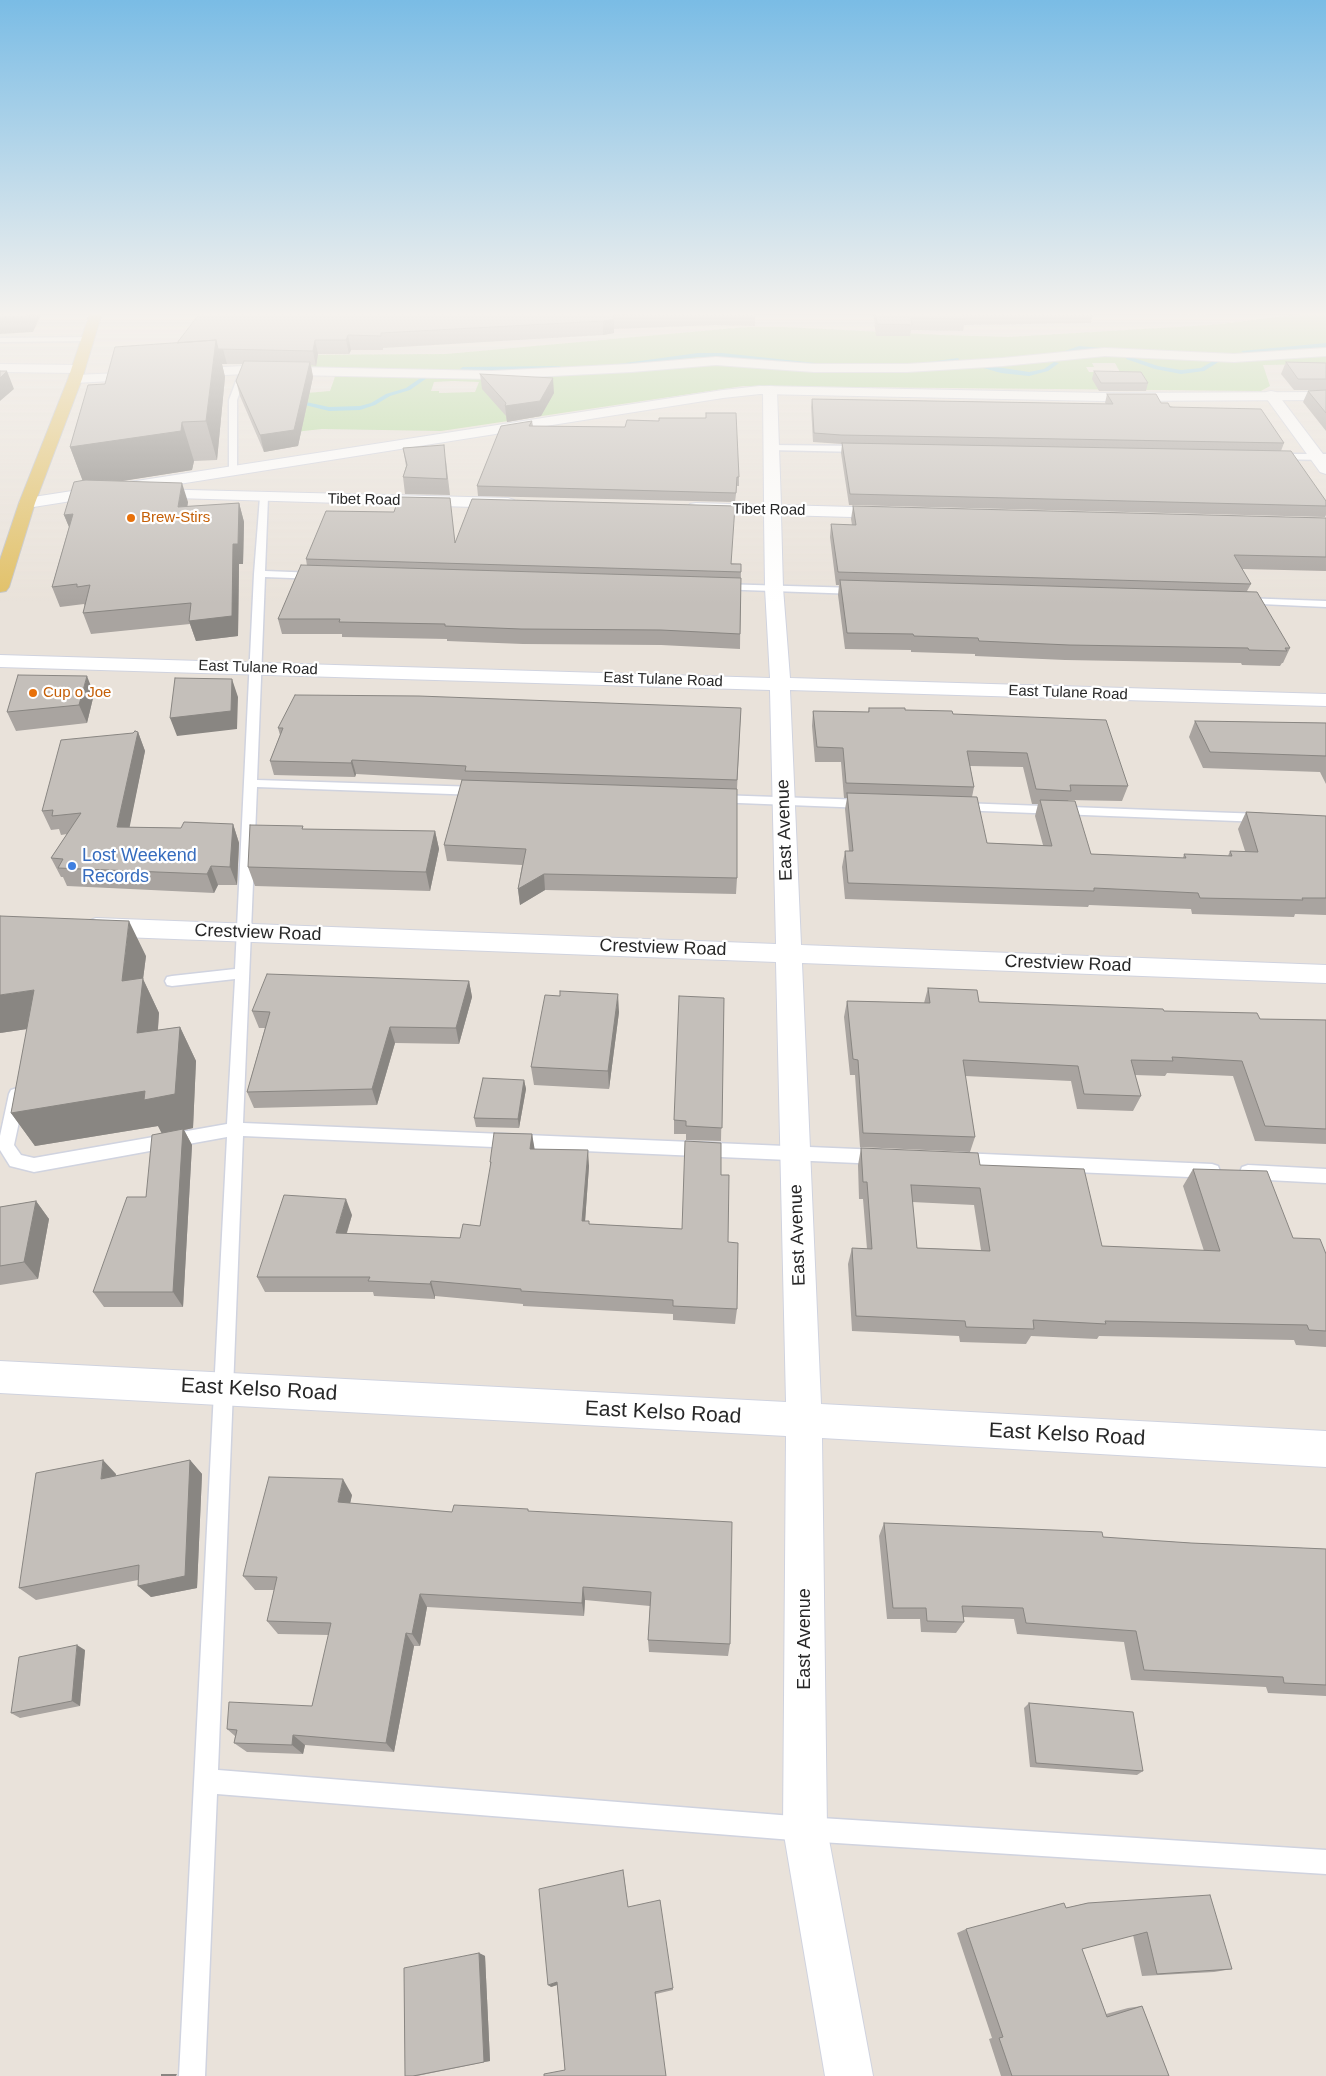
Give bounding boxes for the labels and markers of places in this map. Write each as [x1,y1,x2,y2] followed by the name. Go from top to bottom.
[141,509,210,527] place label: Brew-Stirs
[125,512,137,524] marker: Brew-Stirs
[43,684,111,702] place label: Cup o Joe
[27,687,39,699] marker: Cup o Joe
[82,845,197,888] place label: Lost Weekend Records
[66,860,78,872] marker: Lost Weekend Records

